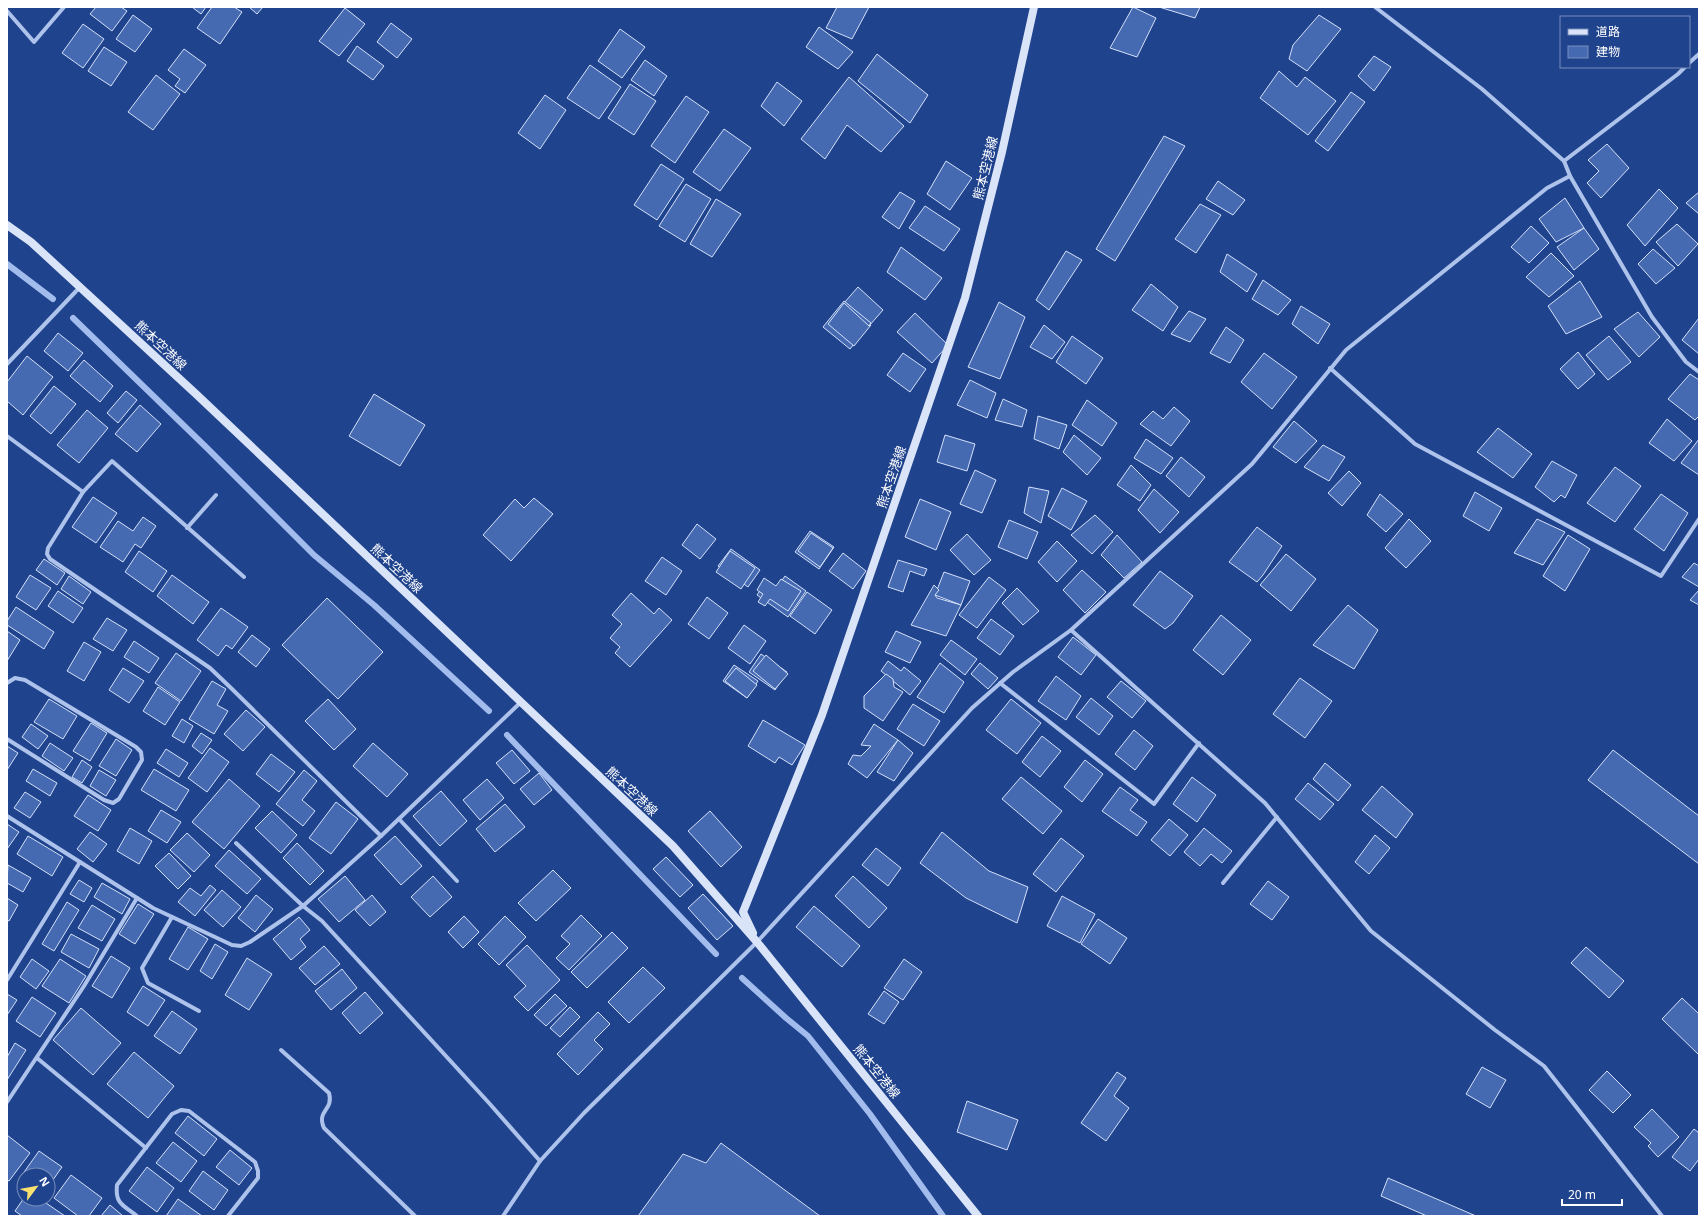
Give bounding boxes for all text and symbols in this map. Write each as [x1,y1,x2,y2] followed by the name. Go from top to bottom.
[1560,16,1690,68] legend
[1596,23,1620,40] text: 道路
[1596,43,1620,60] text: 建物
[968,134,1002,202] street label: 熊本空港線
[131,316,191,374] street label: 熊本空港線
[872,443,910,511] street label: 熊本空港線
[367,539,427,597] street label: 熊本空港線
[602,762,662,820] street label: 熊本空港線
[850,1040,904,1102] street label: 熊本空港線
[16,1167,56,1207] north arrow
[36,1174,54,1189] text: N
[1562,1181,1622,1207] scale bar
[1568,1186,1596,1203] text: 20 m

